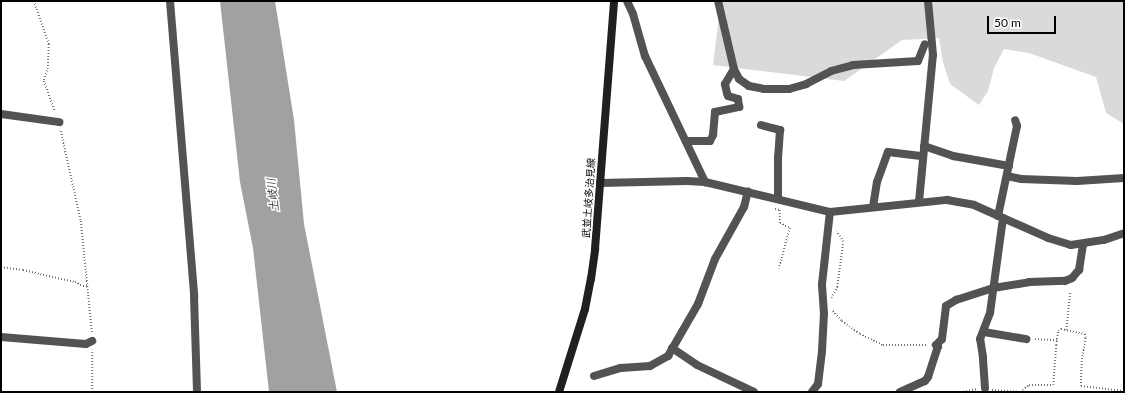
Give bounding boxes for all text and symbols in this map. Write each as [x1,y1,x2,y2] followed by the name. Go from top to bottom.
[989,8,1058,34] scale bar
[994,15,1021,30] text: 50 m
[580,158,598,238] street label: 武並土岐多治見線
[265,178,281,212] water label: 土岐川

